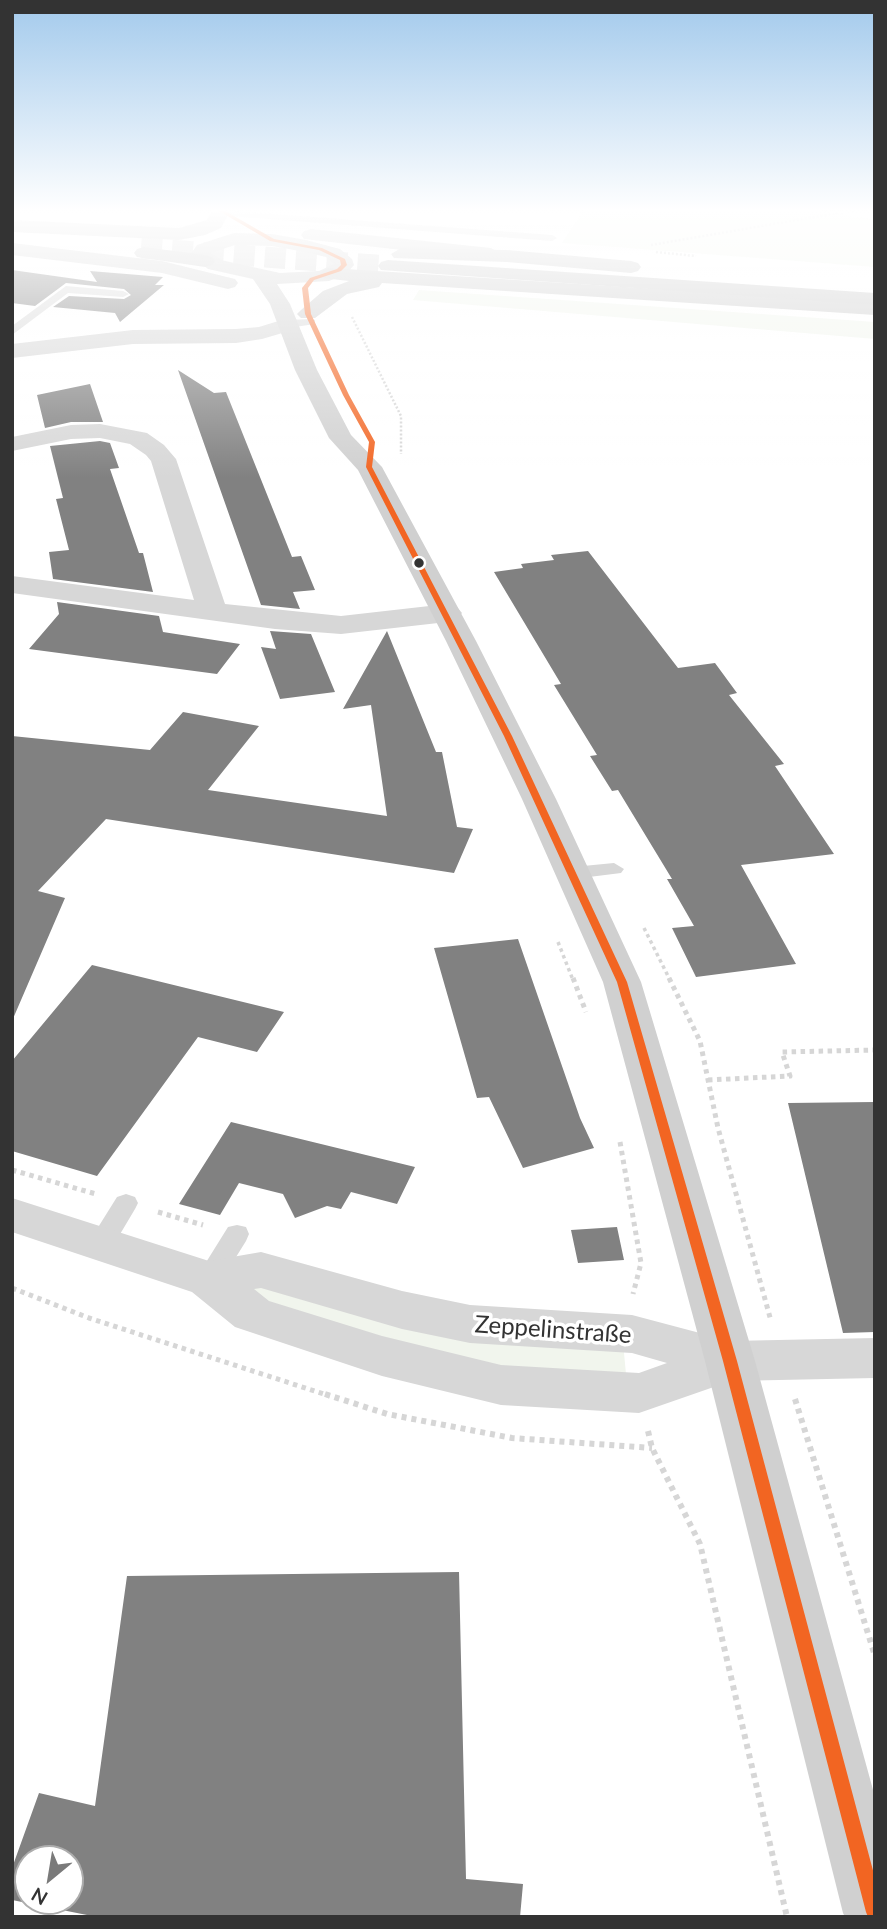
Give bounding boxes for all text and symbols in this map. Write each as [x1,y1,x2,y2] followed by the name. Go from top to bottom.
[412,556,426,570] unlabelled marker
[474,1310,632,1350] street label: Zeppelinstraße
[14,1845,84,1915] north arrow
[27,1883,51,1911] text: N

